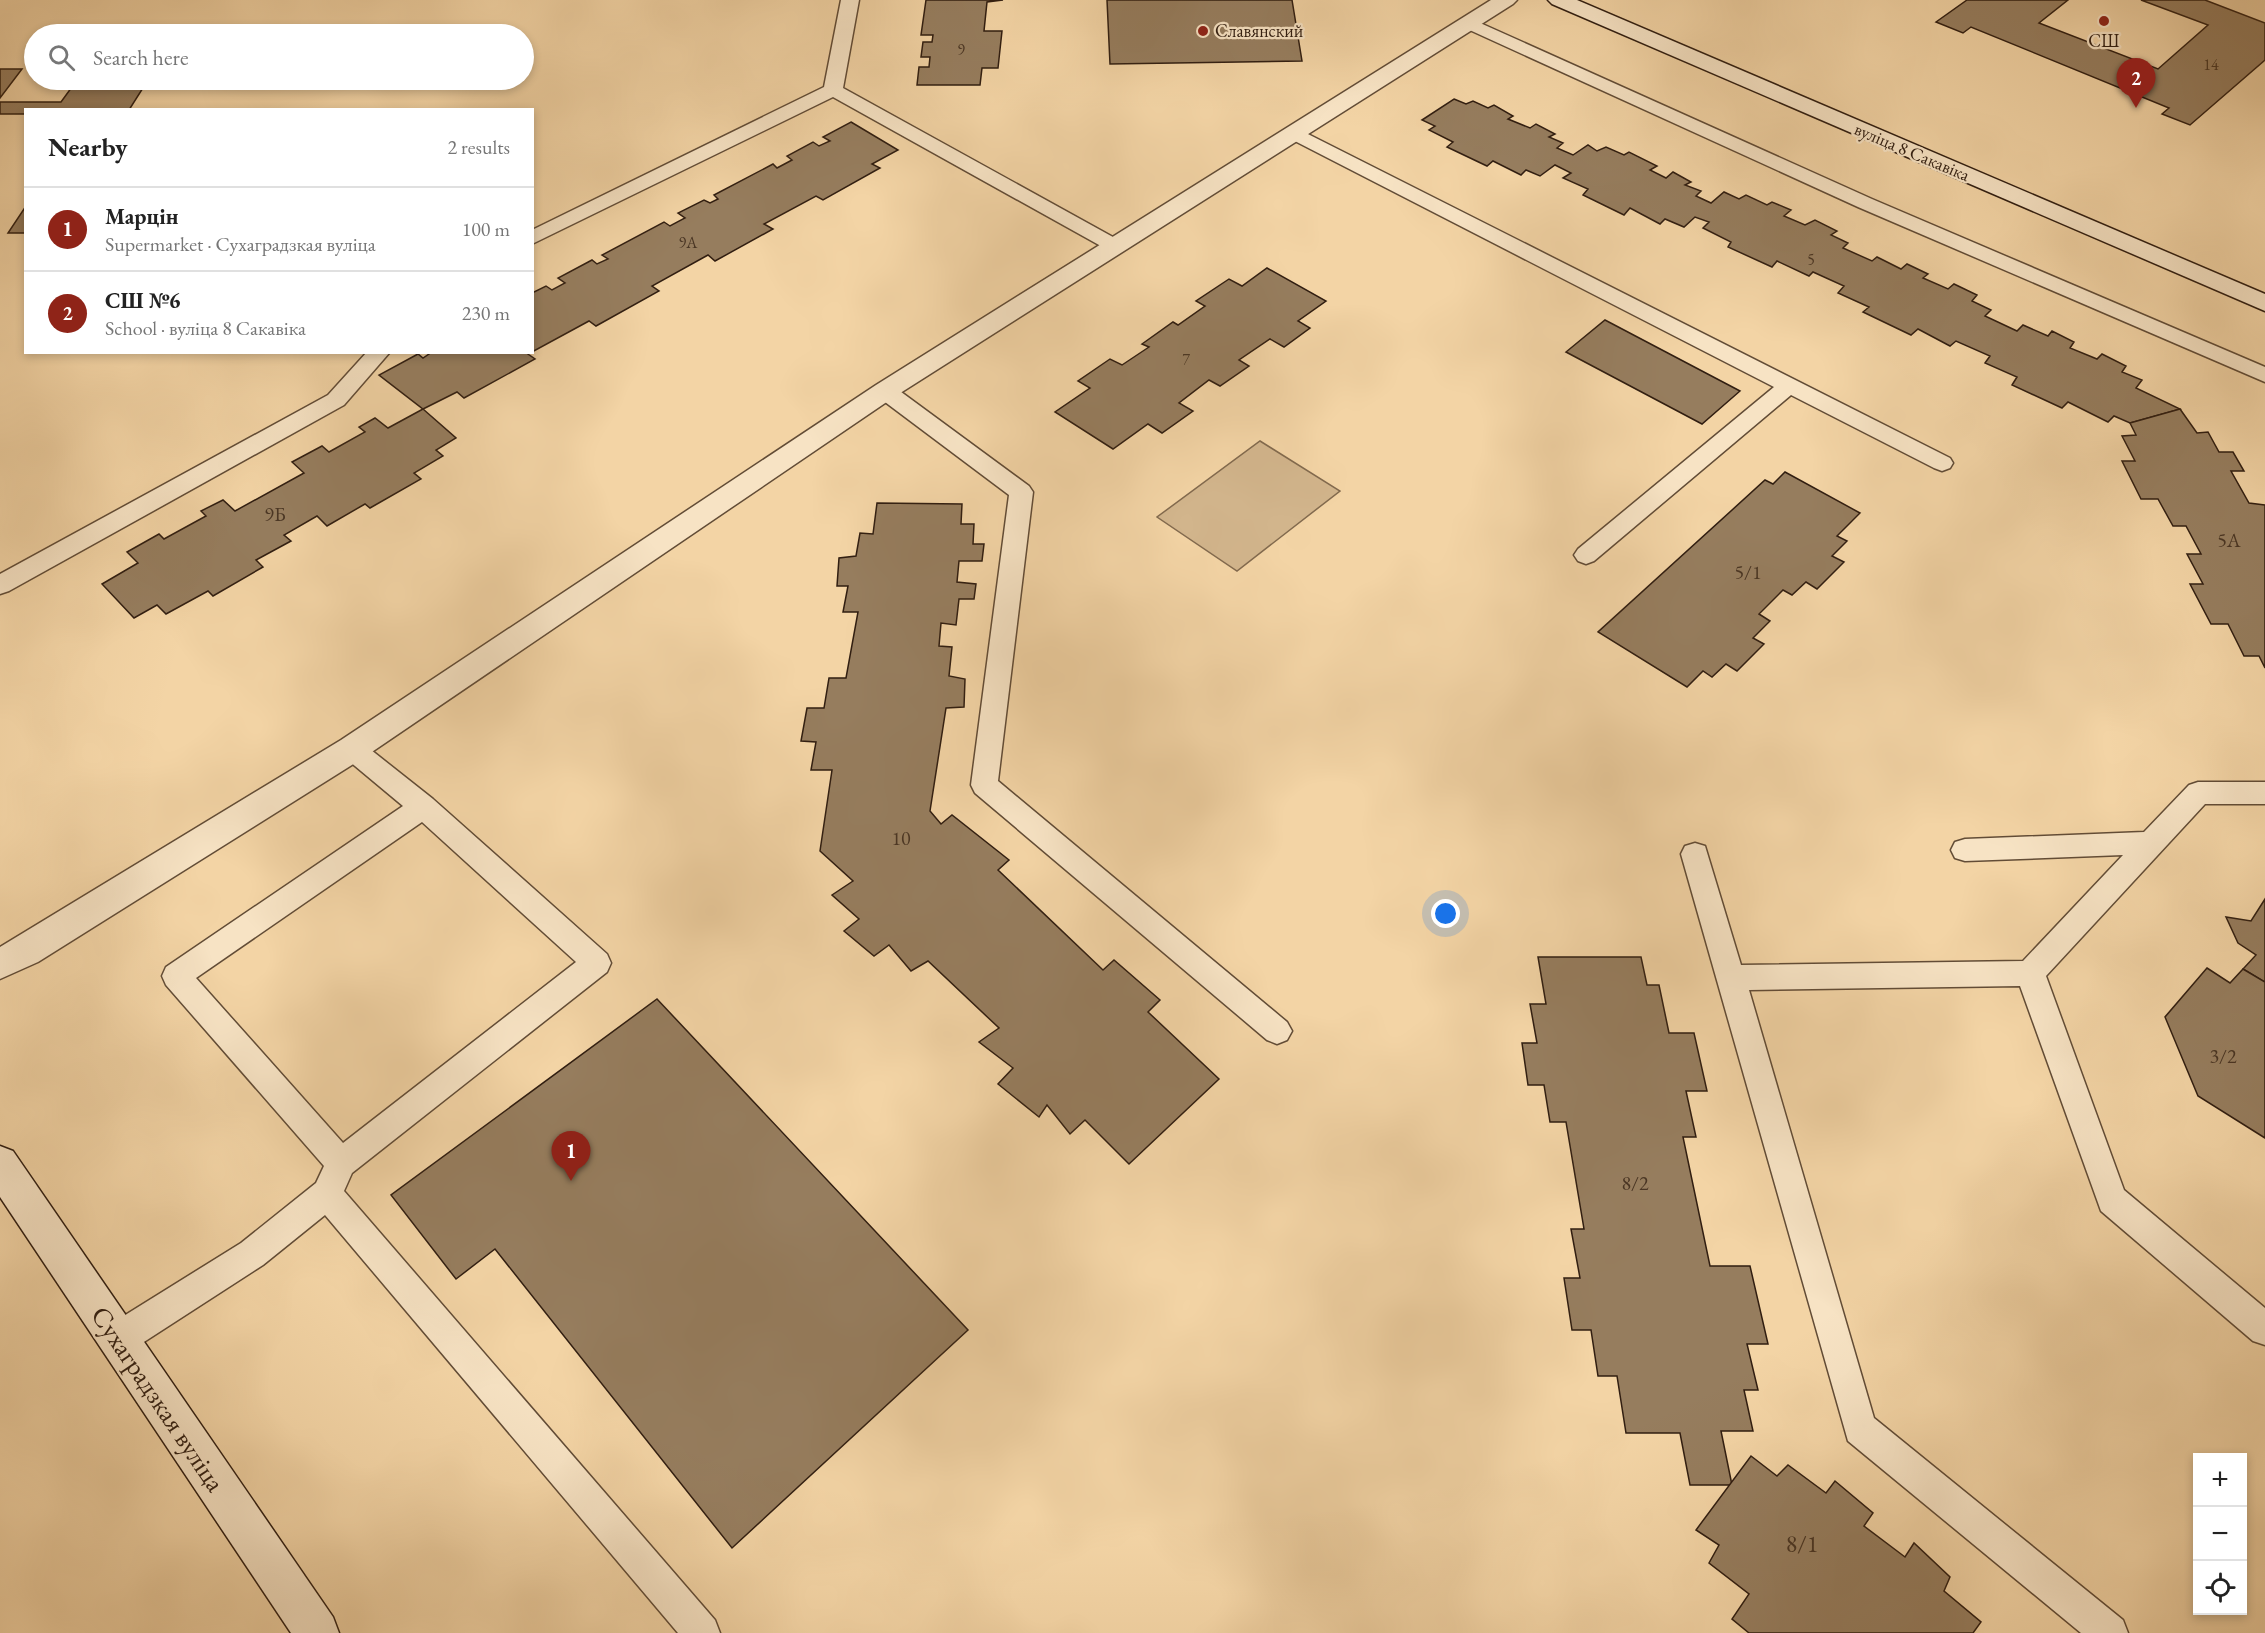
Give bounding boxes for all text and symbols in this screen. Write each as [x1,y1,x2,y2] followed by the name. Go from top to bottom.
[2097,14,2111,28] marker: СШ
[1215,19,1304,42] place label: Славянский
[24,24,534,90] search box
[1196,24,1210,38] marker: Славянский
[2088,29,2120,52] place label: СШ
[957,39,965,60] house number: 9
[45,41,78,74] icon: search
[93,43,188,72] text: Search here
[2203,54,2219,75] house number: 14
[2116,58,2156,108] pin: 2
[1851,117,1974,187] street label: вуліца 8 Сакавіка
[48,130,128,164] text: Nearby
[447,134,510,160] text: 2 results
[105,202,179,231] text: Марцін
[62,216,73,242] text: 1
[462,216,510,242] text: 100 m
[105,231,376,257] text: Supermarket · Сухаградзкая вуліца
[679,232,698,253] house number: 9А
[1807,249,1815,270] house number: 5
[105,286,180,315] text: СШ №6
[62,300,73,326] text: 2
[462,300,510,326] text: 230 m
[105,315,306,341] text: School · вуліца 8 Сакавіка
[1182,349,1190,370] house number: 7
[264,501,286,527] house number: 9Б
[2217,527,2241,553] house number: 5А
[1734,559,1762,585] house number: 5/1
[891,825,911,851] house number: 10
[1431,899,1460,928] your location
[2209,1043,2237,1069] house number: 3/2
[552,1132,590,1181] pin: 1
[1621,1170,1649,1196] house number: 8/2
[83,1299,234,1498] street label: Сухаградзкая вуліца
[2193,1453,2247,1615] map controls
[2193,1453,2247,1507] button: +
[2193,1507,2247,1561] button: −
[1786,1528,1818,1559] house number: 8/1
[2193,1561,2247,1615] button: locate

